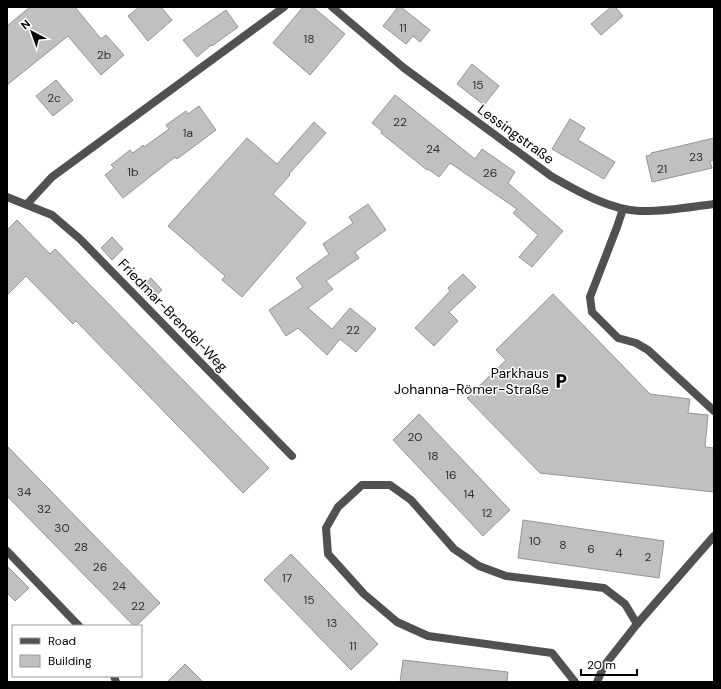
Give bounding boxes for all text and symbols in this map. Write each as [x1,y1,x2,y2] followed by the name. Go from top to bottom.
[12,12,52,52] north arrow
[18,17,33,32] text: N
[399,20,407,36] house number: 11
[303,31,315,47] house number: 18
[97,47,111,63] house number: 2b
[472,77,484,93] house number: 15
[47,90,61,106] house number: 2c
[474,100,558,168] street label: Lessingstraße
[393,114,407,130] house number: 22
[183,125,193,141] house number: 1a
[426,141,440,157] house number: 24
[689,149,703,165] house number: 23
[657,161,667,177] house number: 21
[127,164,139,180] house number: 1b
[483,165,497,181] house number: 26
[114,255,232,375] street label: Friedmar-Brendel-Weg
[346,322,360,338] house number: 22
[394,364,549,398] place label: Parkhaus Johanna-Römer-Straße
[552,372,570,390] parking icon: Parkhaus Johanna-Römer-Straße
[407,429,423,445] house number: 20
[427,448,439,464] house number: 18
[445,467,457,483] house number: 16
[17,484,31,500] house number: 34
[463,486,475,502] house number: 14
[37,501,51,517] house number: 32
[482,505,492,521] house number: 12
[54,520,70,536] house number: 30
[529,533,541,549] house number: 10
[559,537,567,553] house number: 8
[74,539,88,555] house number: 28
[587,541,595,557] house number: 6
[615,545,623,561] house number: 4
[645,549,652,565] house number: 2
[93,559,107,575] house number: 26
[282,570,292,586] house number: 17
[112,578,126,594] house number: 24
[303,592,315,608] house number: 15
[131,598,145,614] house number: 22
[327,615,337,631] house number: 13
[12,625,142,677] legend
[48,633,76,649] text: Road
[349,638,357,654] house number: 11
[581,651,637,677] scale bar
[48,653,92,669] text: Building
[587,657,616,673] text: 20 m

